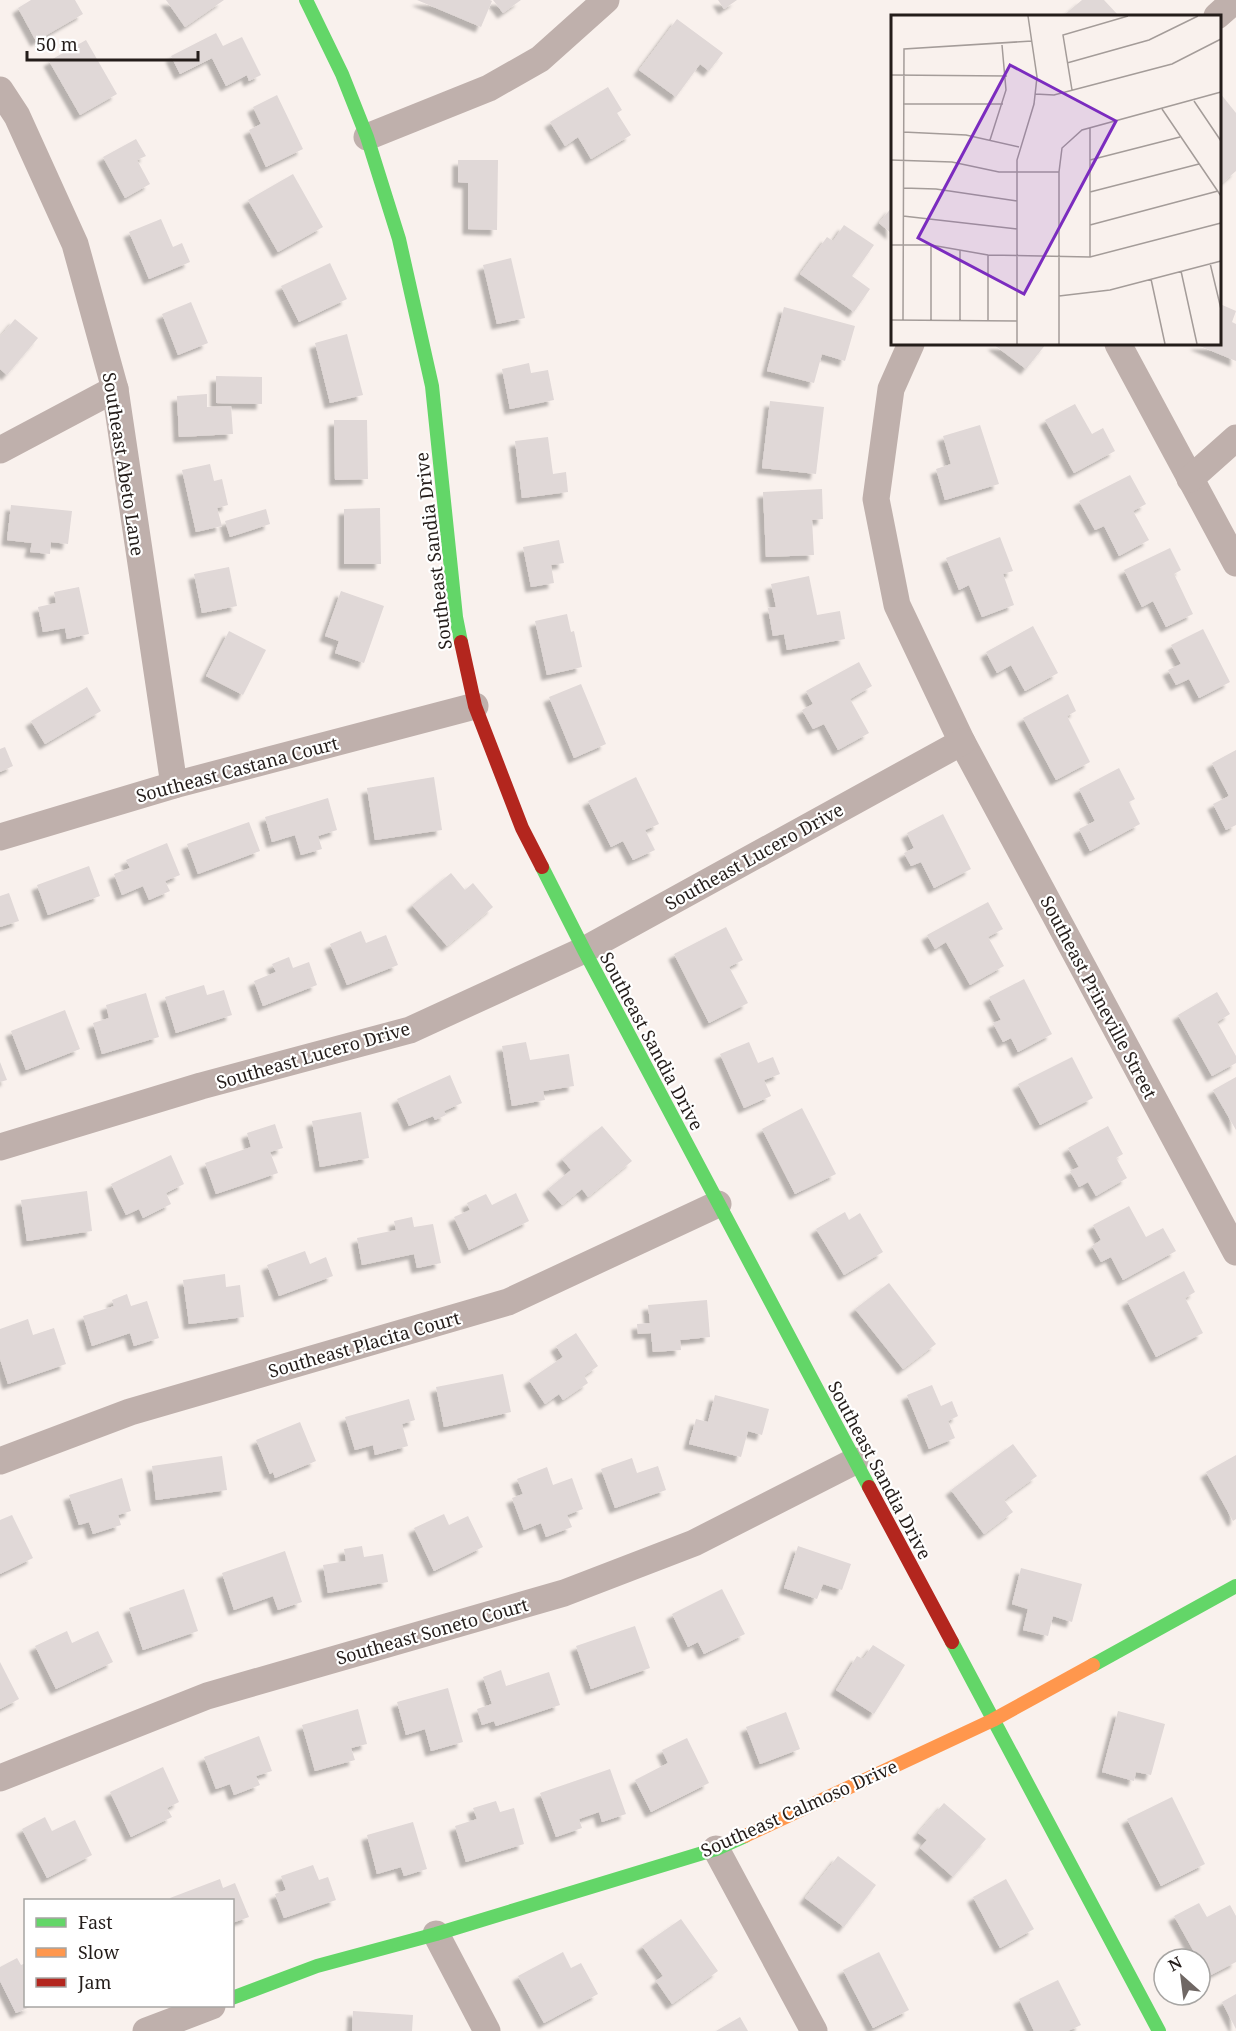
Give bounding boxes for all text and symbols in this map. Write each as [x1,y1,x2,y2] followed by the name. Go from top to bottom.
[891,15,1221,345] inset map
[27,24,198,62] scale bar
[36,32,78,56] text: 50 m
[98,370,150,558] street label: Southeast Abeto Lane
[409,451,457,651] street label: Southeast Sandia Drive
[133,730,341,808] street label: Southeast Castana Court
[661,797,847,915] street label: Southeast Lucero Drive
[1035,891,1163,1103] street label: Southeast Prineville Street
[595,948,709,1134] street label: Southeast Sandia Drive
[213,1016,413,1094] street label: Southeast Lucero Drive
[265,1305,463,1383] street label: Southeast Placita Court
[823,1377,937,1563] street label: Southeast Sandia Drive
[333,1592,531,1670] street label: Southeast Soneto Court
[697,1754,901,1862] street label: Southeast Calmoso Drive
[24,1899,234,2007] legend
[78,1910,113,1934] text: Fast
[78,1940,120,1964] text: Slow
[1152,1947,1212,2007] north arrow
[1164,1951,1186,1976] text: N
[77,1970,112,1994] text: Jam

